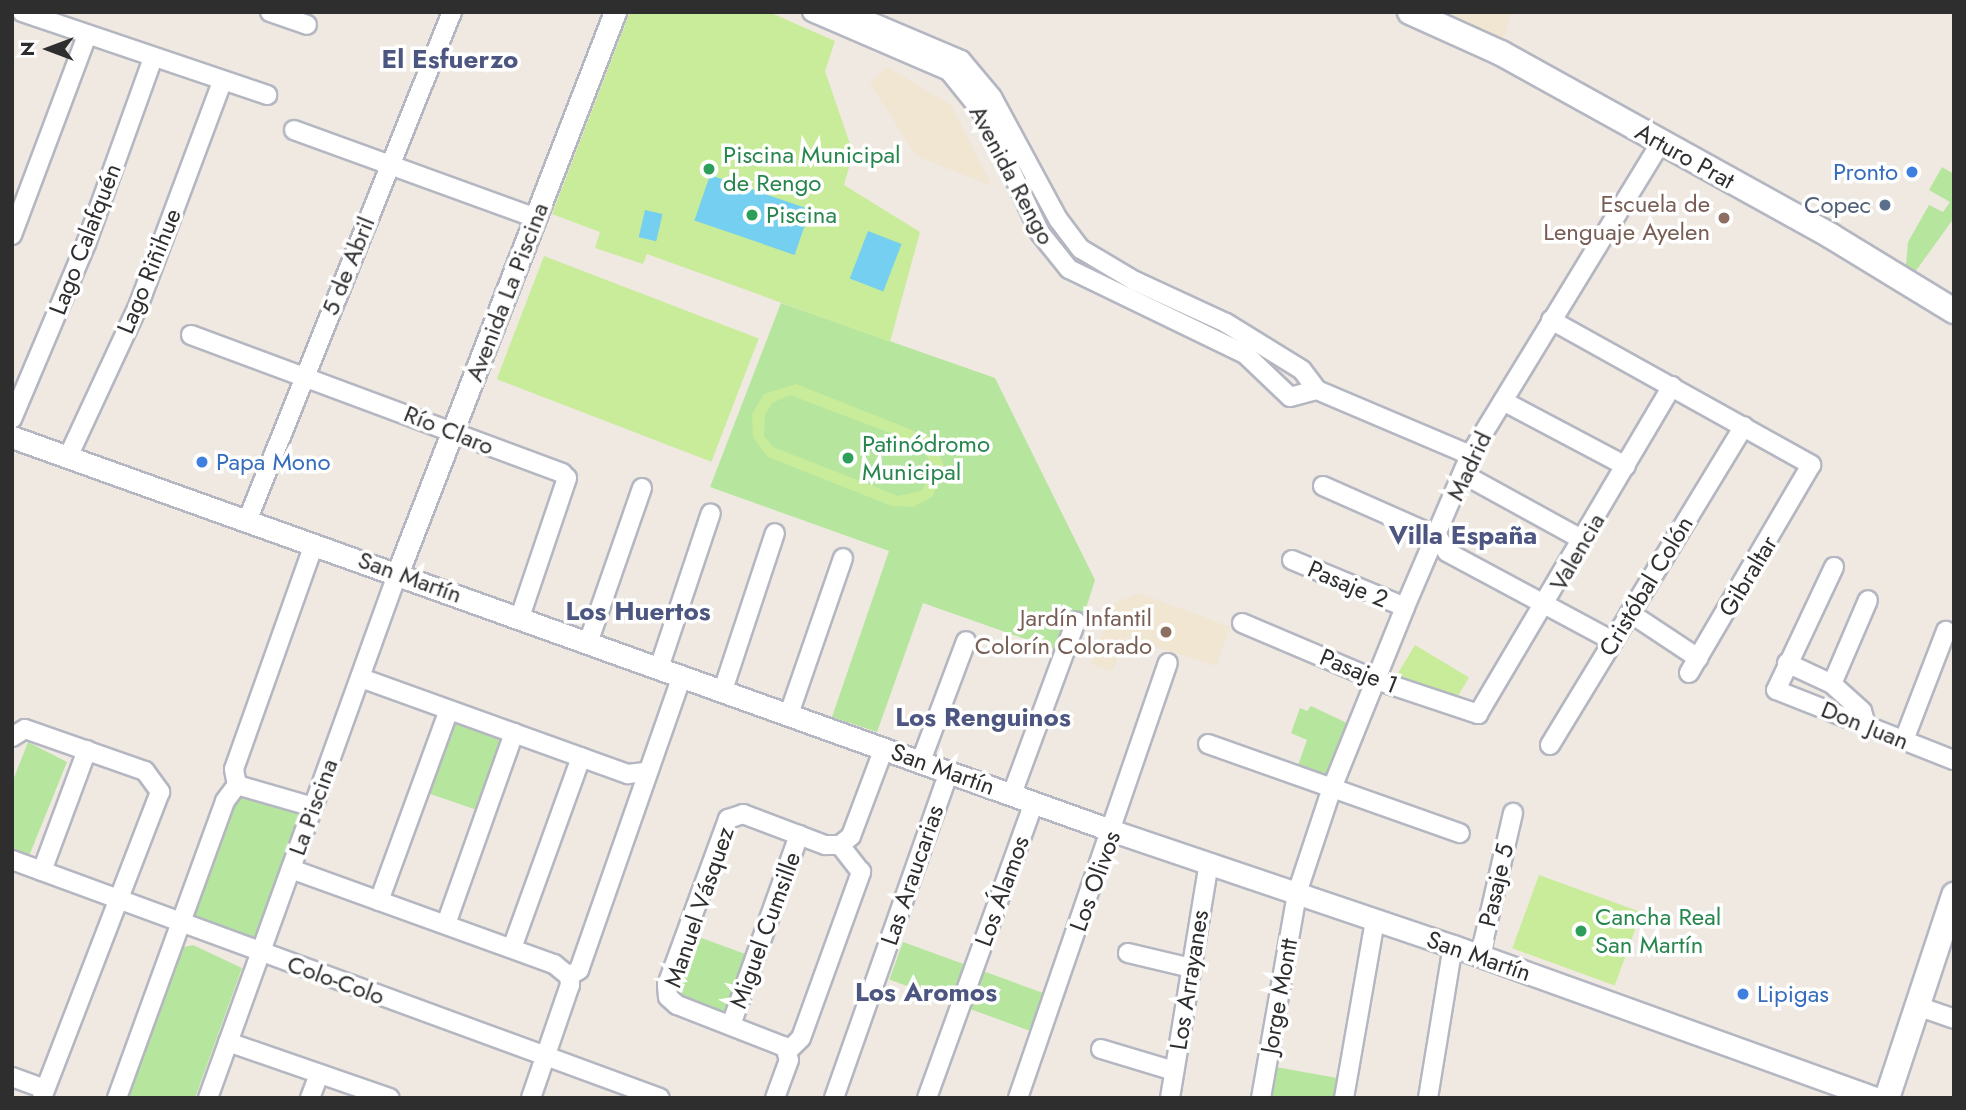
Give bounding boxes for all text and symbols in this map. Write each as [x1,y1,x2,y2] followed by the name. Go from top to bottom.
[14,14,84,84] north arrow
[14,41,41,57] text: N
[382,44,518,76] district label: El Esfuerzo
[963,100,1061,250] street label: Avenida Rengo
[1630,117,1740,195] street label: Arturo Prat
[723,141,900,197] place label: Piscina Municipal de Rengo
[1833,158,1898,186] place label: Pronto
[43,159,127,319] street label: Lago Calafquén
[701,161,717,177] marker: Piscina Municipal de Rengo
[1904,164,1920,180] marker: Pronto
[1543,190,1710,246] place label: Escuela de Lenguaje Ayelen
[1804,191,1871,219] place label: Copec
[1877,197,1893,213] marker: Copec
[460,199,554,385] street label: Avenida La Piscina
[766,201,837,229] place label: Piscina
[111,204,187,338] street label: Lago Riñihue
[744,207,760,223] marker: Piscina
[1716,210,1732,226] marker: Escuela de Lenguaje Ayelen
[315,213,381,319] street label: 5 de Abril
[400,399,498,461] street label: Río Claro
[1441,427,1497,505] street label: Madrid
[862,430,990,486] place label: Patinódromo Municipal
[216,448,331,476] place label: Papa Mono
[840,450,856,466] marker: Patinódromo Municipal
[194,454,210,470] marker: Papa Mono
[1543,508,1611,596] street label: Valencia
[1593,511,1699,661] street label: Cristóbal Colón
[1389,520,1537,552] district label: Villa España
[1713,530,1783,622] street label: Gibraltar
[354,545,466,609] street label: San Martín
[1304,554,1392,614] street label: Pasaje 2
[565,596,711,628] district label: Los Huertos
[975,604,1152,660] place label: Jardín Infantil Colorín Colorado
[1158,624,1174,640] marker: Jardín Infantil Colorín Colorado
[1316,642,1402,700] street label: Pasaje 1
[1817,694,1913,756] street label: Don Juan
[895,702,1071,734] district label: Los Renguinos
[887,737,999,801] street label: San Martín
[282,755,344,859] street label: La Piscina
[875,801,949,949] street label: Las Araucarias
[658,823,740,991] street label: Manuel Vásquez
[1064,827,1126,935] street label: Los Olivos
[969,832,1035,950] street label: Los Álamos
[1472,841,1520,929] street label: Pasaje 5
[723,848,807,1012] street label: Miguel Cumsille
[1595,903,1721,959] place label: Cancha Real San Martín
[1164,908,1214,1052] street label: Los Arrayanes
[1573,923,1589,939] marker: Cancha Real San Martín
[1423,925,1535,987] street label: San Martín
[1255,936,1303,1056] street label: Jorge Montt
[283,949,389,1011] street label: Colo-Colo
[855,977,997,1009] district label: Los Aromos
[1757,980,1829,1008] place label: Lipigas
[1735,986,1751,1002] marker: Lipigas

